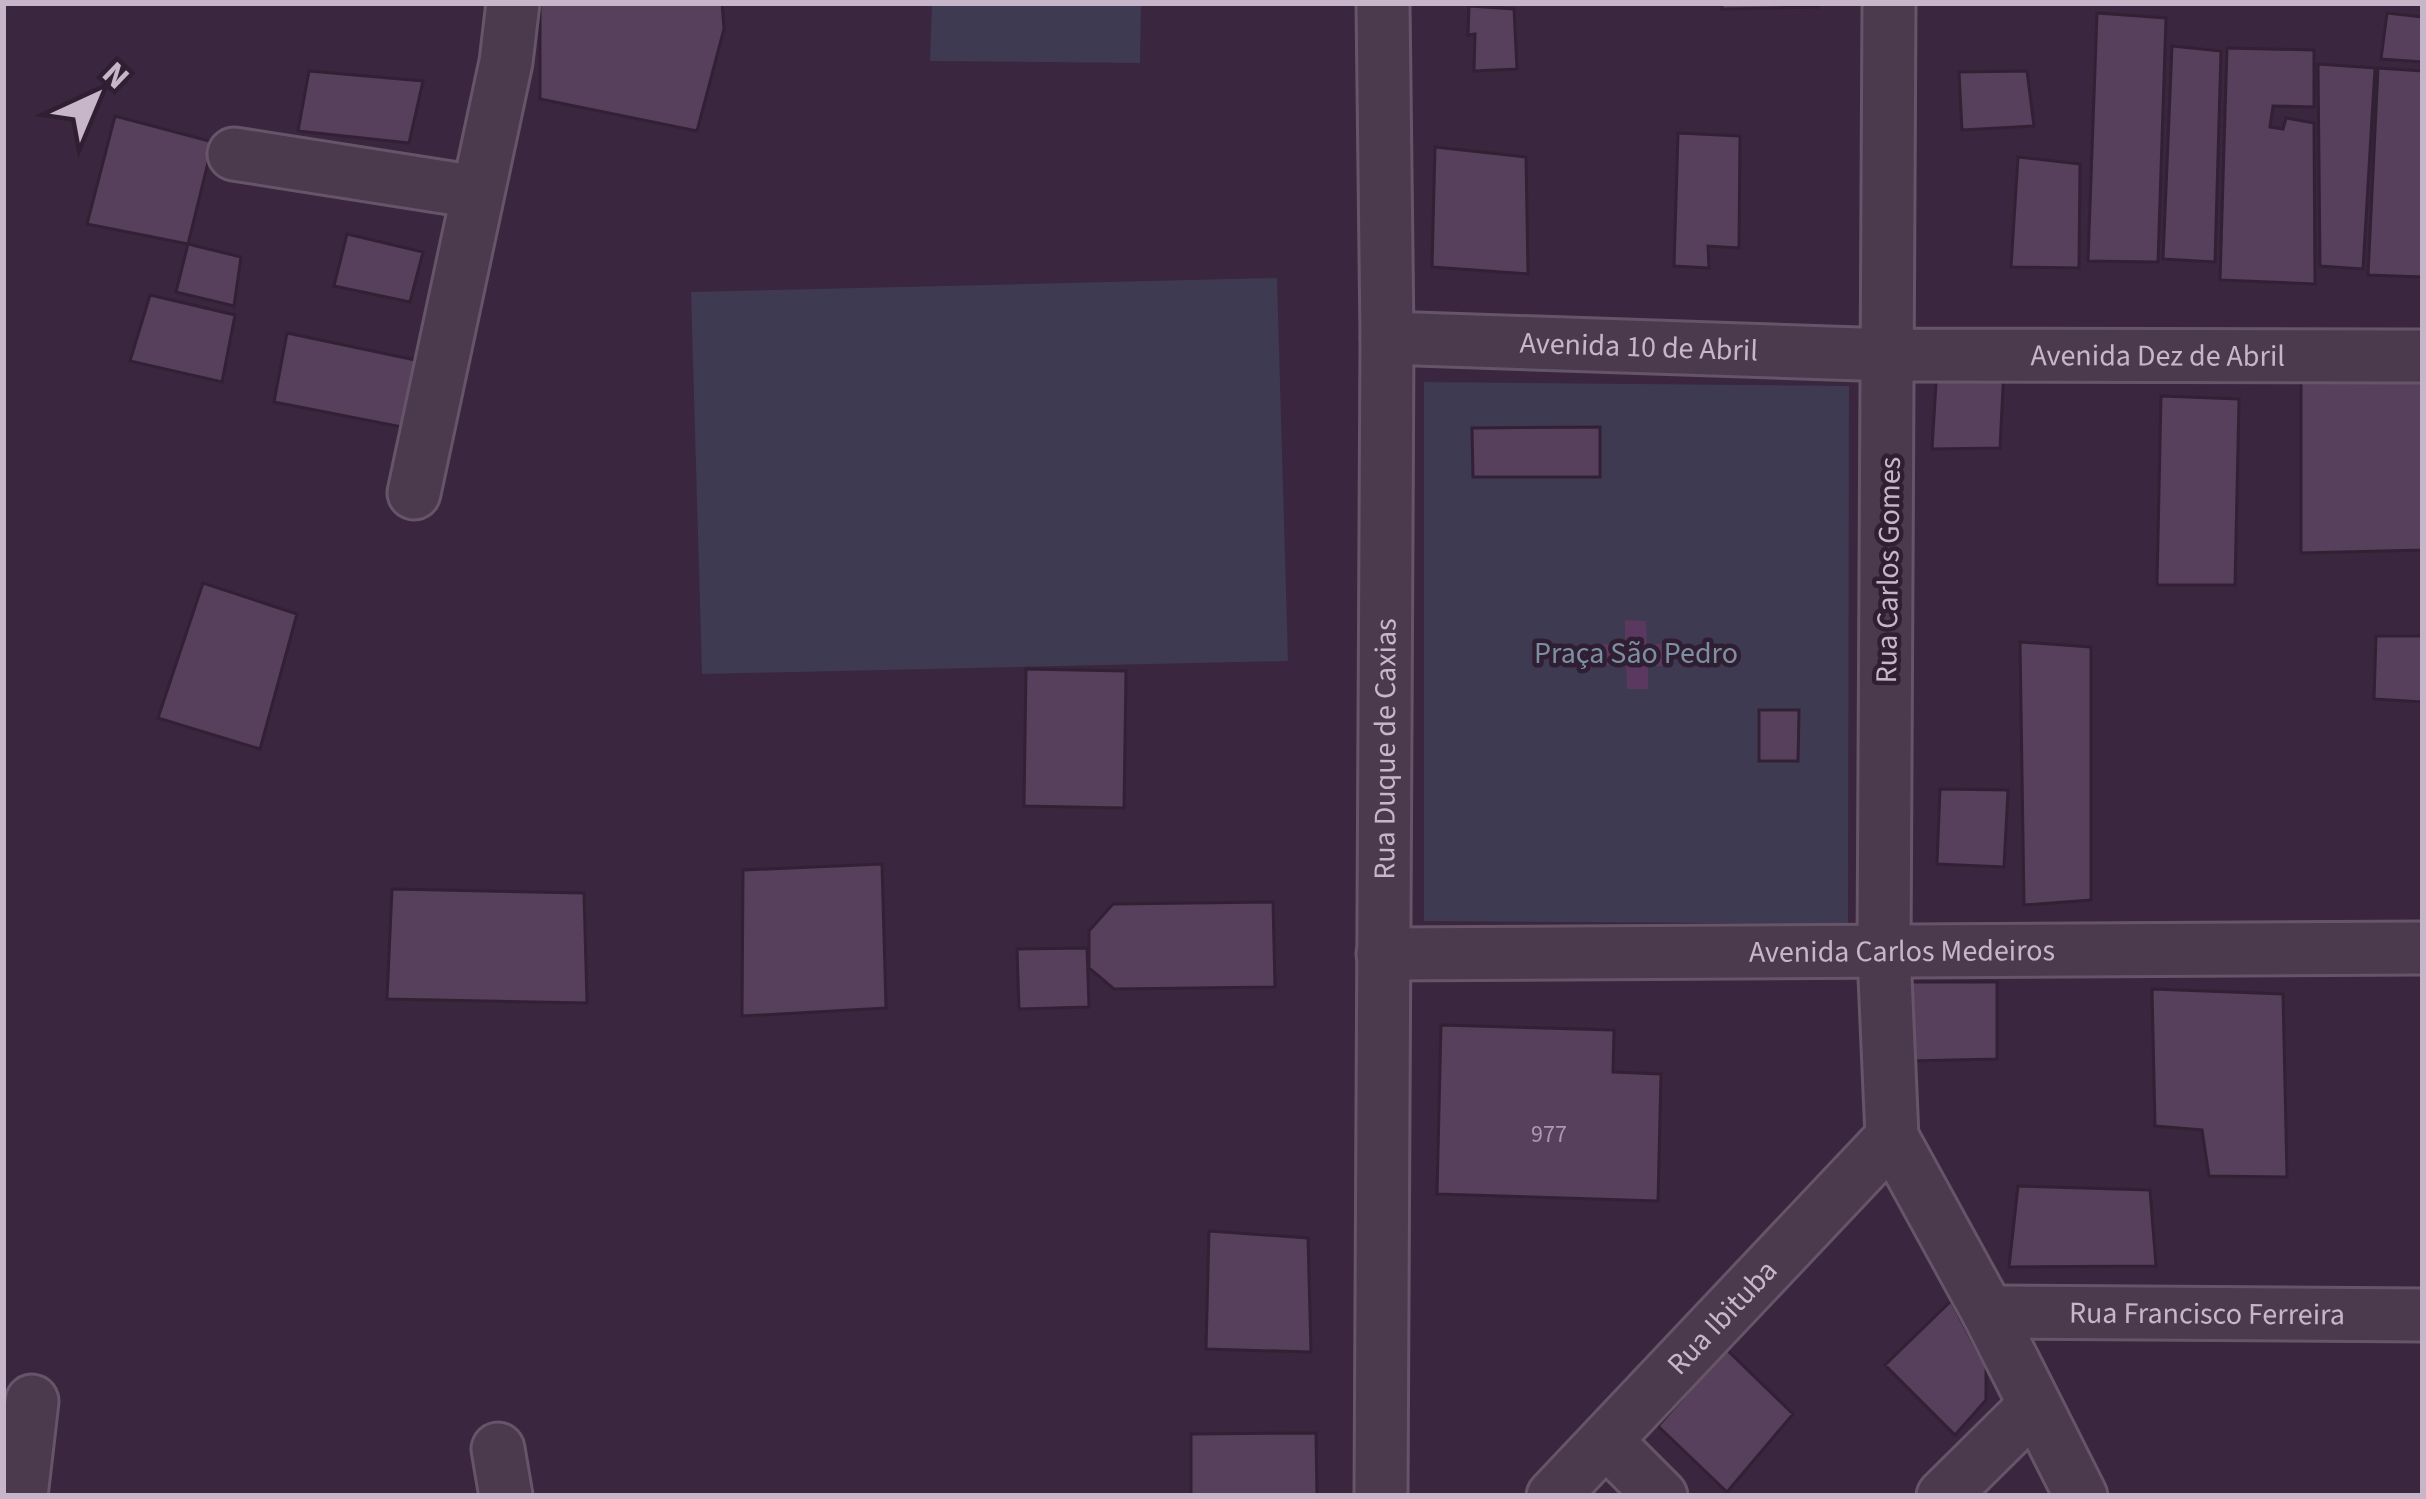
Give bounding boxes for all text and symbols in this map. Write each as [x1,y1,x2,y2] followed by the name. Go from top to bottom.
[36,36,156,156] north arrow
[92,51,140,100] text: N
[1519,322,1759,373] street label: Avenida 10 de Abril
[2030,334,2285,378] street label: Avenida Dez de Abril
[1865,456,1912,684] street label: Rua Carlos Gomes
[1363,618,1408,880] street label: Rua Duque de Caxias
[1534,632,1738,675] park label: Praça São Pedro
[1749,929,2055,974] street label: Avenida Carlos Medeiros
[1531,1117,1567,1152] house number: 977
[1657,1250,1787,1385] street label: Rua Ibituba
[2069,1292,2345,1336] street label: Rua Francisco Ferreira

